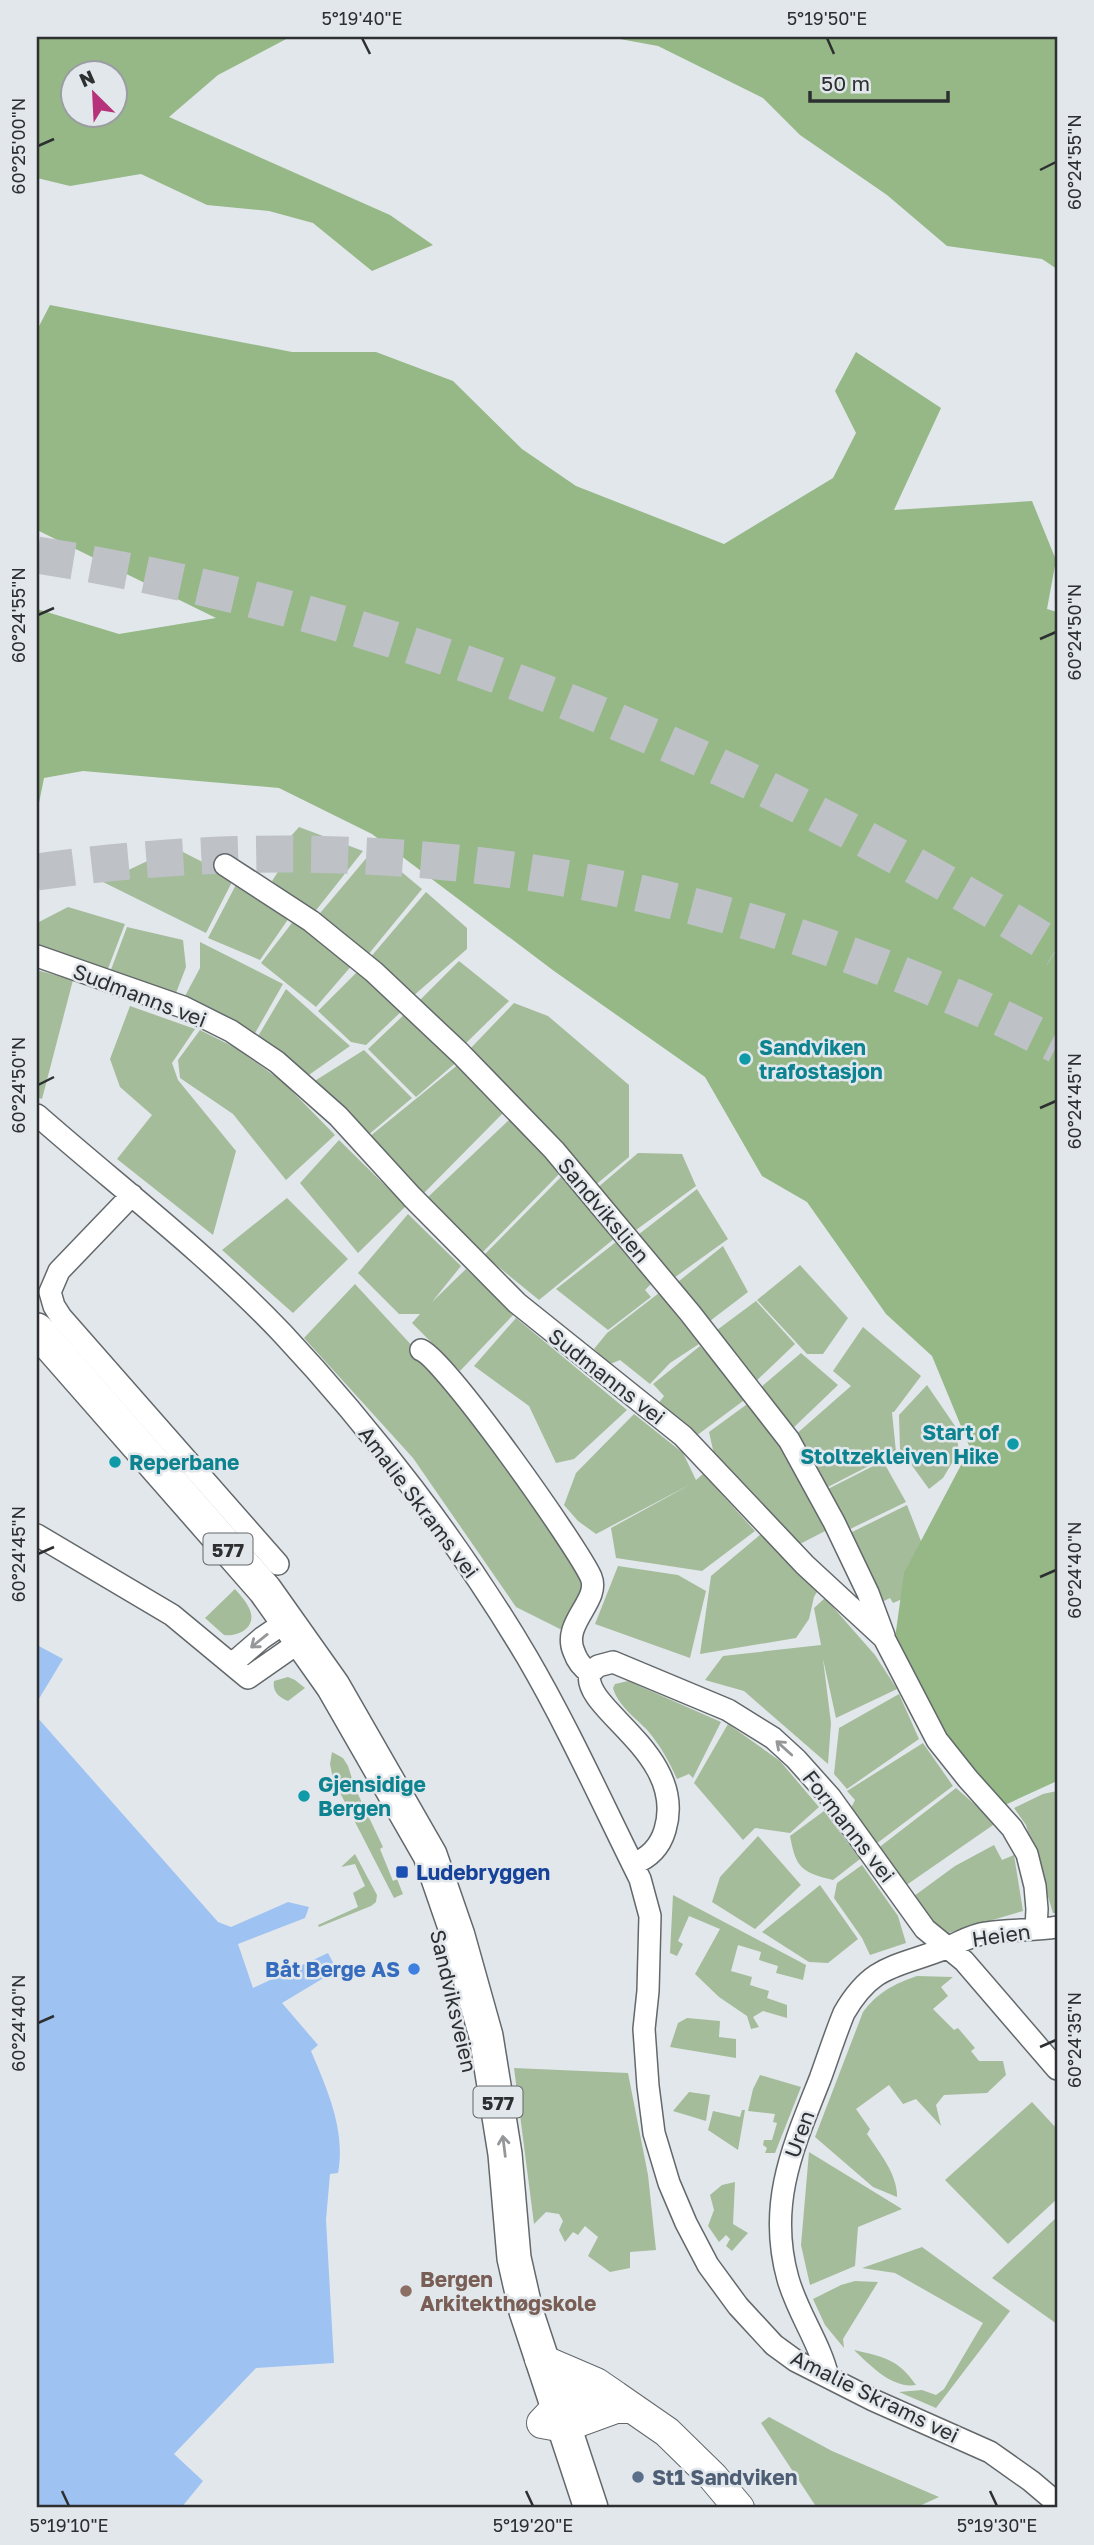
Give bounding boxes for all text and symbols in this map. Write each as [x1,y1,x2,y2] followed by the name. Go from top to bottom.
[321,7,403,29] text: 5°19'40"E
[787,7,867,29] text: 5°19'50"E
[60,60,130,130] north arrow
[810,60,949,104] scale bar
[76,65,98,91] text: N
[821,70,870,96] text: 50 m
[7,98,29,194] text: 60°25'00"N
[1063,114,1085,210] text: 60°24'55"N
[7,567,29,663] text: 60°24'55"N
[1063,584,1085,680] text: 60°24'50"N
[70,958,210,1032] street label: Sudmanns vei
[759,1034,883,1084] place label: Sandviken trafostasjon
[7,1037,29,1133] text: 60°24'50"N
[737,1051,753,1067] marker: Sandviken trafostasjon
[1063,1053,1085,1149] text: 60°24'45"N
[553,1152,655,1268] street label: Sandvikslien
[543,1322,671,1430] street label: Sudmanns vei
[800,1419,999,1469] place label: Start of Stoltzekleiven Hike
[353,1421,485,1583] street label: Amalie Skrams vei
[1005,1436,1021,1452] marker: Start of Stoltzekleiven Hike
[129,1449,239,1475] place label: Reperbane
[107,1454,123,1470] marker: Reperbane
[7,1506,29,1602] text: 60°24'45"N
[1063,1521,1085,1619] text: 60°24'40"N
[204,1534,252,1564] road number: 577
[251,1633,269,1649] one-way arrow
[776,1739,793,1756] one-way arrow
[797,1765,901,1887] street label: Formanns vei
[318,1771,426,1821] place label: Gjensidige Bergen
[296,1788,312,1804] marker: Gjensidige Bergen
[416,1859,550,1885] place label: Ludebryggen
[394,1864,410,1880] marker: Ludebryggen
[970,1918,1032,1952] street label: Heien
[425,1927,483,2075] street label: Sandviksveien
[265,1956,400,1982] place label: Båt Berge AS
[406,1961,422,1977] marker: Båt Berge AS
[7,1974,29,2072] text: 60°24'40"N
[1063,1992,1085,2088] text: 60°24'35"N
[474,2086,522,2118] road number: 577
[779,2107,819,2161] street label: Uren
[498,2135,511,2158] one-way arrow
[420,2266,596,2316] place label: Bergen Arkitekthøgskole
[398,2283,414,2299] marker: Bergen Arkitekthøgskole
[787,2344,963,2448] street label: Amalie Skrams vei
[652,2464,797,2490] place label: St1 Sandviken
[630,2469,646,2485] marker: St1 Sandviken
[30,2514,108,2536] text: 5°19'10"E
[493,2514,573,2536] text: 5°19'20"E
[957,2514,1037,2536] text: 5°19'30"E

